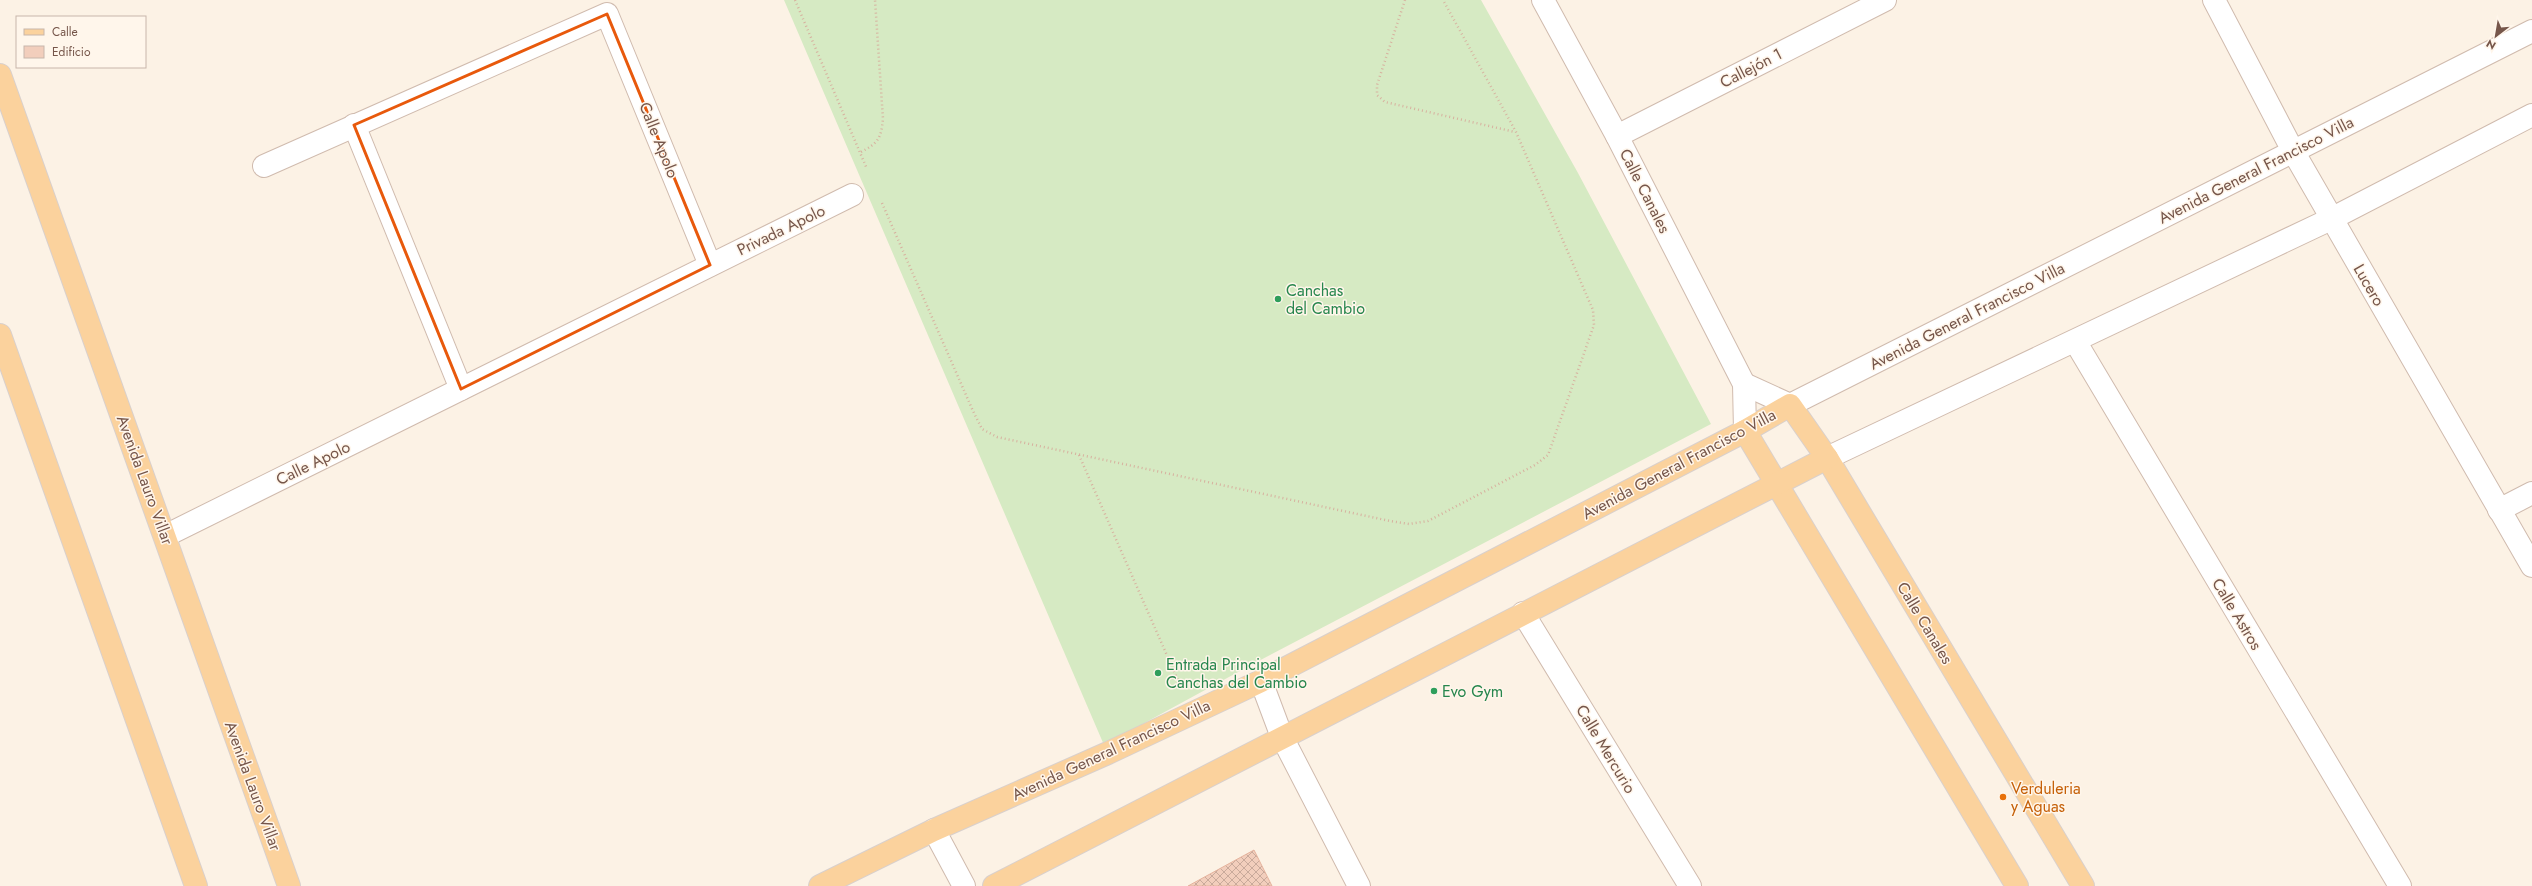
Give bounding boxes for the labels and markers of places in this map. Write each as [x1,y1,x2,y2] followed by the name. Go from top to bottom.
[1286,279,1365,320] place label: Canchas del Cambio
[1273,294,1283,304] marker: Canchas del Cambio
[1166,653,1307,694] place label: Entrada Principal Canchas del Cambio
[1153,668,1163,678] marker: Entrada Principal Canchas del Cambio
[1442,680,1503,703] place label: Evo Gym
[1429,686,1439,696] marker: Evo Gym
[2011,777,2081,818] place label: Verduleria y Aguas
[1998,792,2008,802] marker: Verduleria y Aguas

